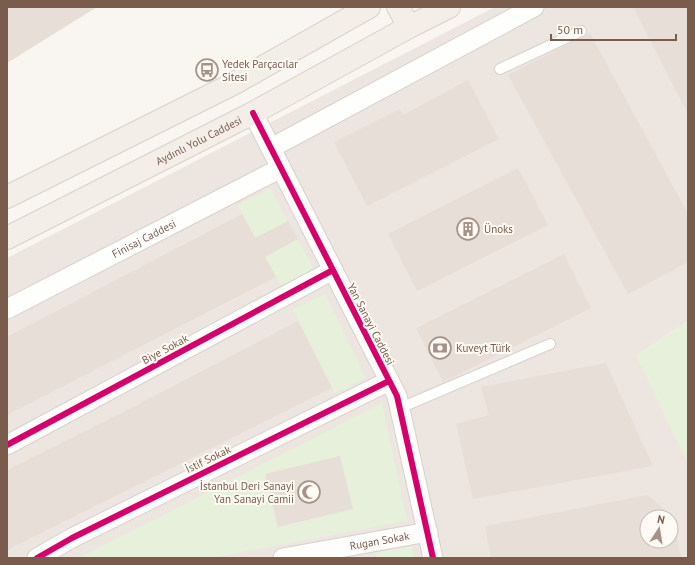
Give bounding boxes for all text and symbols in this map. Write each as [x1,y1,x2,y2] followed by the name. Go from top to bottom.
[551,16,676,42] scale bar
[557,22,583,37] text: 50 m
[194,57,220,83] bus stop icon: Yedek Parçacılar Sitesi
[222,57,298,84] place label: Yedek Parçacılar Sitesi
[153,113,244,168] street label: Aydınlı Yolu Caddesi
[110,216,178,261] street label: Finisaj Caddesi
[455,216,481,242] building icon: Ünoks
[484,222,513,236] place label: Ünoks
[344,281,398,367] street label: Yan Sanayi Caddesi
[139,331,191,367] street label: Biye Sokak
[427,335,453,361] bank icon: Kuveyt Türk
[456,341,511,355] place label: Kuveyt Türk
[183,442,234,476] street label: İstif Sokak
[200,479,294,506] place label: İstanbul Deri Sanayi Yan Sanayi Camii
[296,479,322,505] mosque icon: İstanbul Deri Sanayi Yan Sanayi Camii
[639,509,679,549] north arrow
[656,512,666,527] text: N
[348,528,411,553] street label: Rugan Sokak

